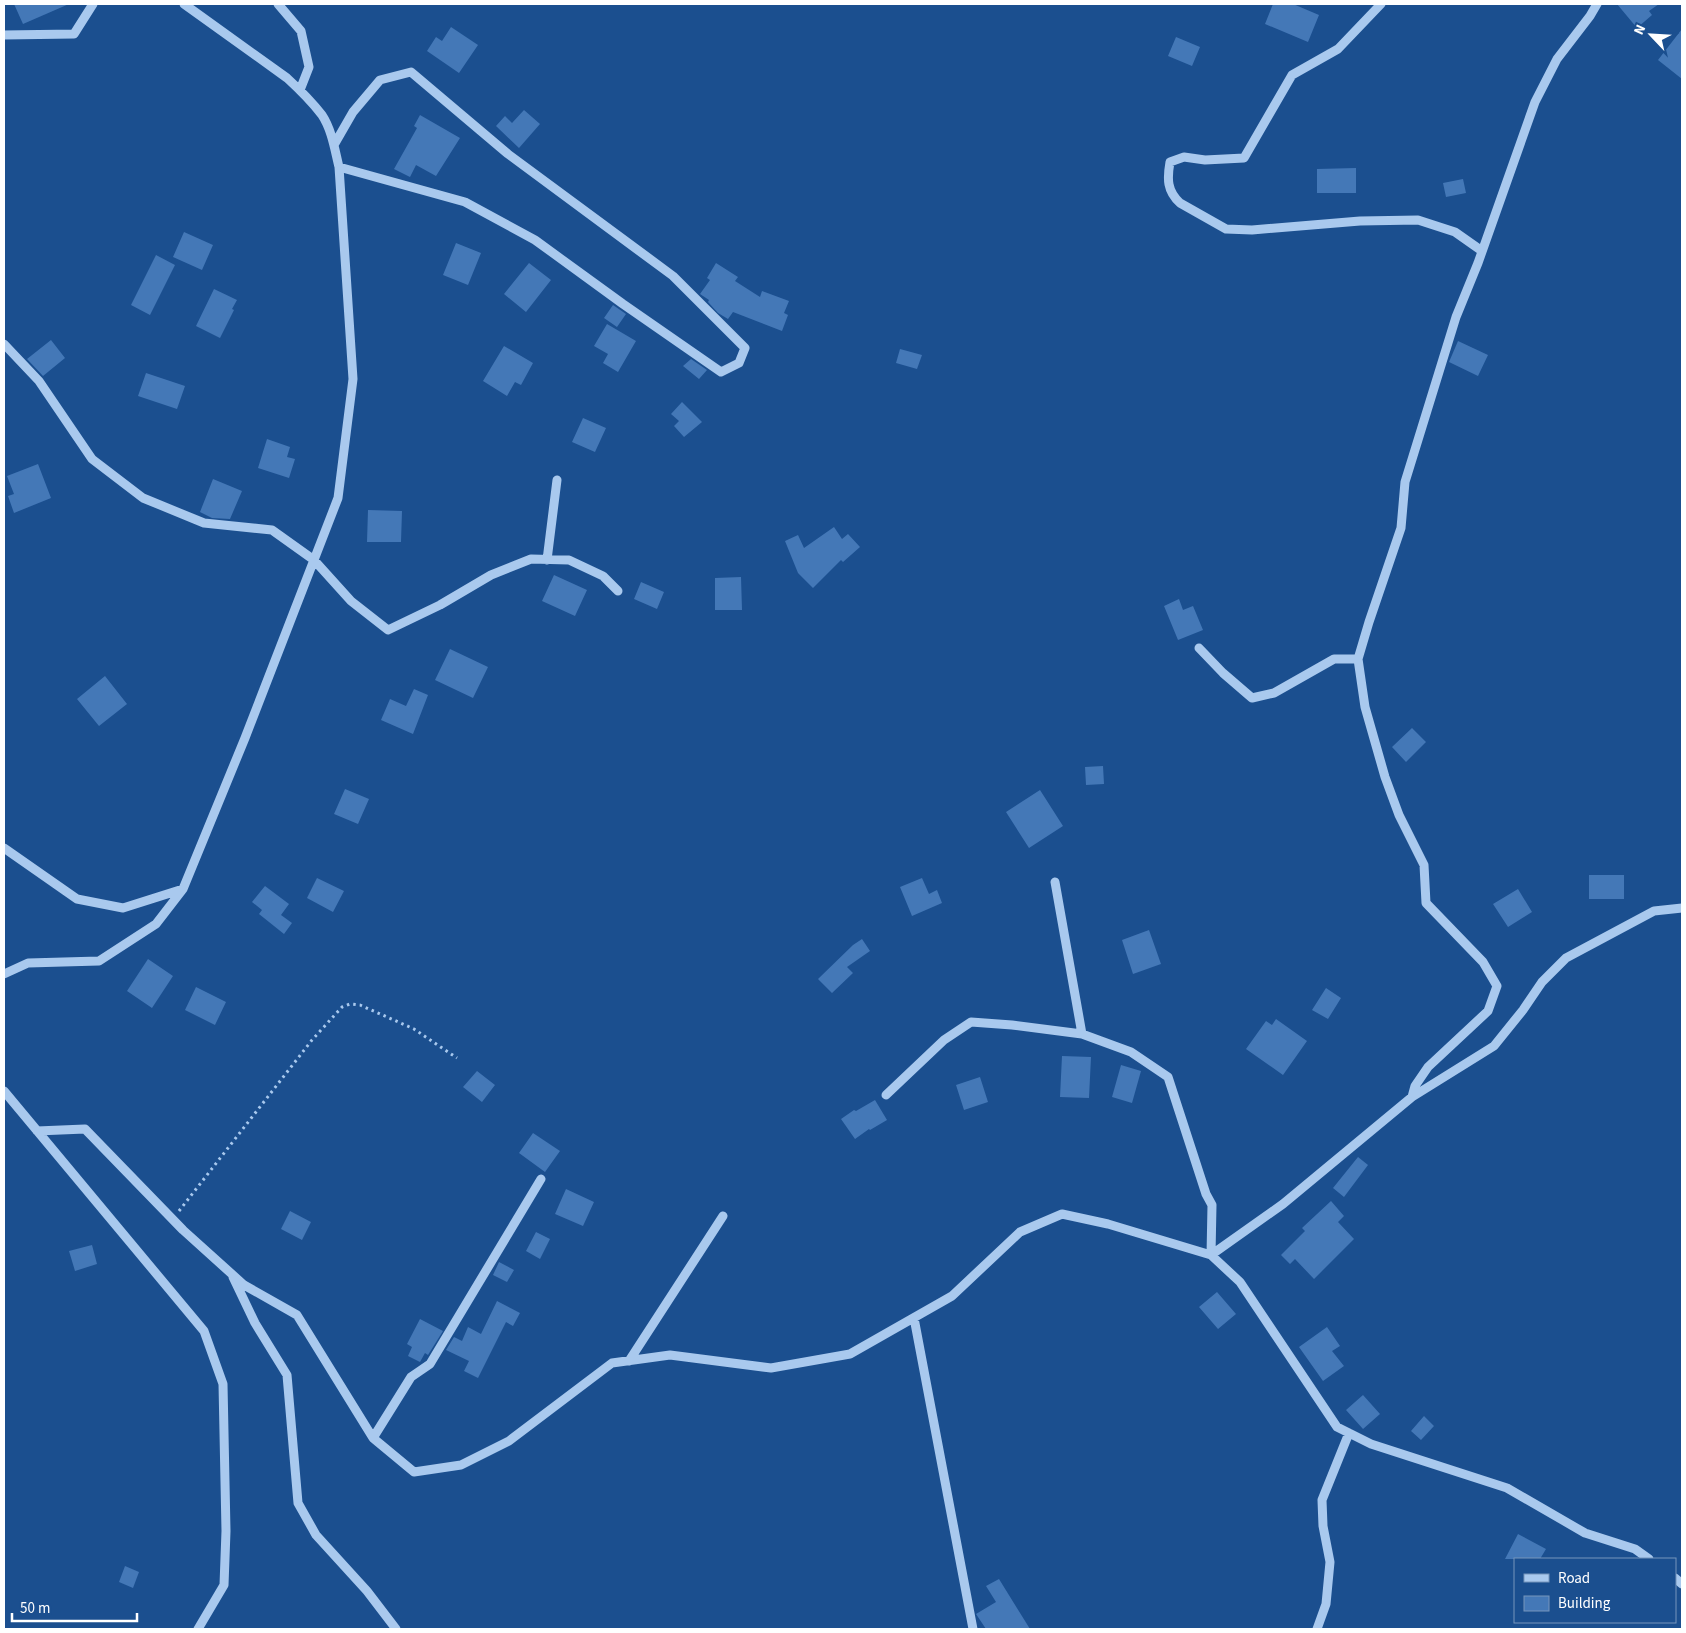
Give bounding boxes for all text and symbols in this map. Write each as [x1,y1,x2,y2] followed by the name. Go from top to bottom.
[1626,10,1676,60] north arrow
[1629,21,1651,38] text: N
[1514,1558,1676,1623] legend
[1558,1568,1590,1589] text: Road
[12,1590,138,1622] scale bar
[1558,1593,1611,1614] text: Building
[20,1598,50,1619] text: 50 m

